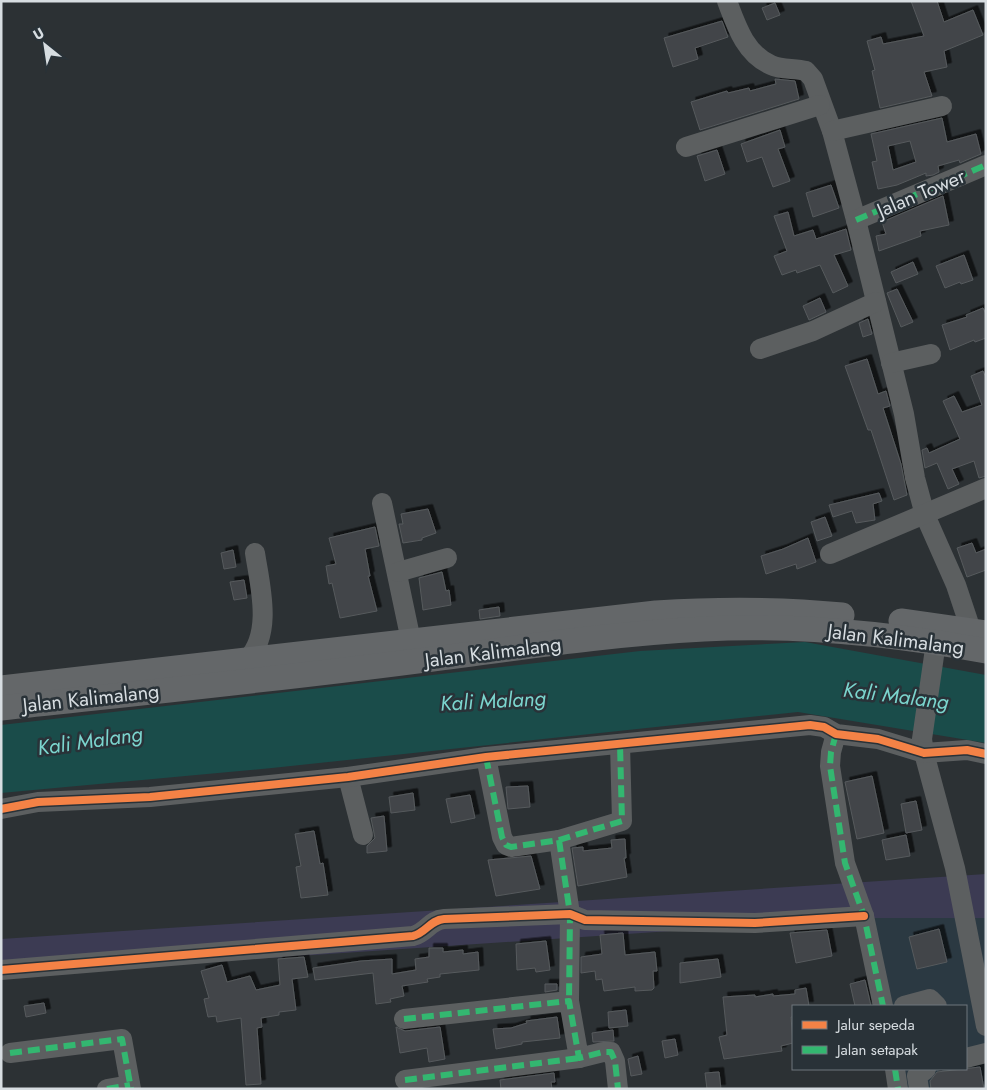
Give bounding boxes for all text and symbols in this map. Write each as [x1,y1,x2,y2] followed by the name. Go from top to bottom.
[20,20,70,70] north arrow
[29,23,48,45] text: U
[870,162,970,226] street label: Jalan Tower
[823,616,966,662] street label: Jalan Kalimalang
[420,630,563,676] street label: Jalan Kalimalang
[841,675,951,717] water label: Kali Malang
[18,677,161,720] street label: Jalan Kalimalang
[439,683,547,719] water label: Kali Malang
[35,719,145,763] water label: Kali Malang
[792,1005,967,1070] legend
[835,1014,915,1036] text: Jalur sepeda
[835,1039,918,1061] text: Jalan setapak

